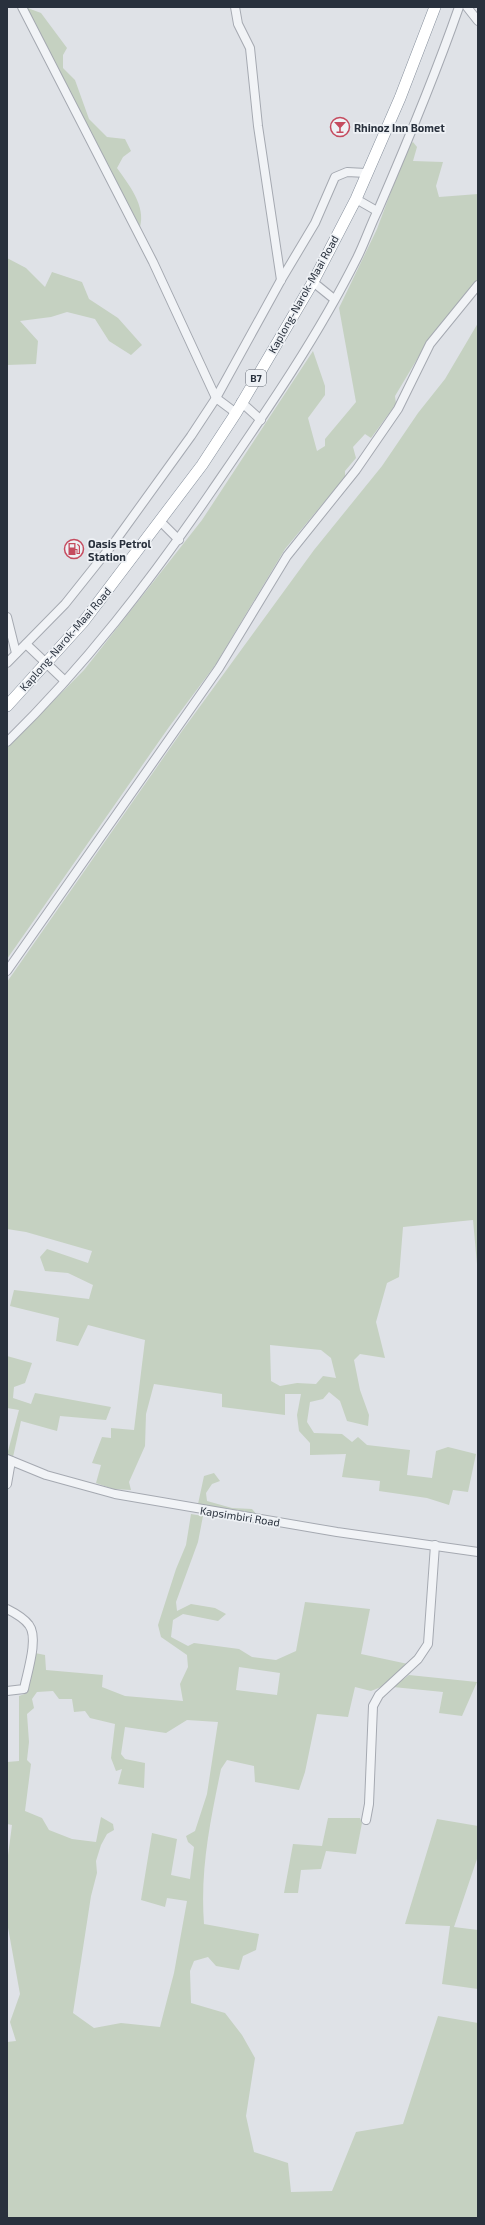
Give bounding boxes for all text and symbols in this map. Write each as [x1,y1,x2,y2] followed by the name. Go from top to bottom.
[329,116,351,138] bar icon: Rhinoz Inn Bomet
[354,121,445,134] place label: Rhinoz Inn Bomet
[265,233,341,355] street label: Kaplong-Narok-Maai Road
[246,370,266,386] road number: B7
[88,537,152,563] place label: Oasis Petrol Station
[63,538,85,560] fuel station icon: Oasis Petrol Station
[17,585,113,693] street label: Kaplong-Narok-Maai Road
[199,1503,281,1529] street label: Kapsimbiri Road

